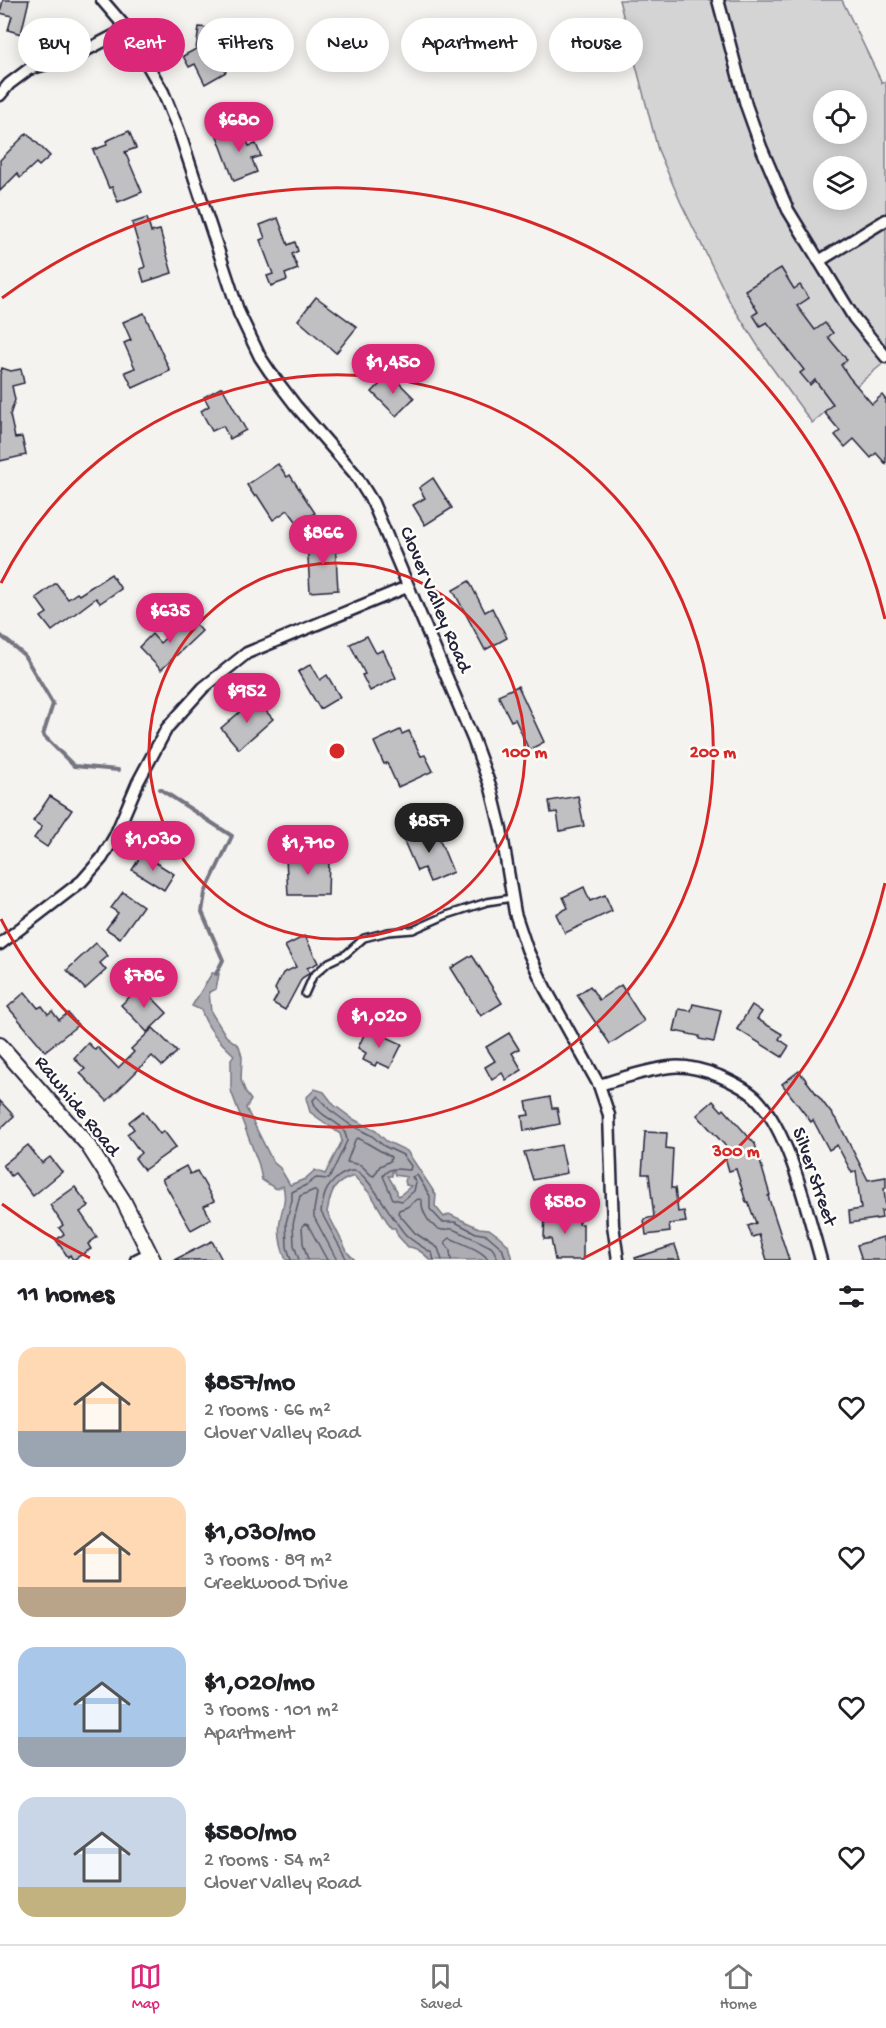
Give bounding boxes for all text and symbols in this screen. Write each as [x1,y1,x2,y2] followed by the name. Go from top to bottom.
[18,18,91,72] chip: Buy
[103,18,185,72] chip: Rent
[197,18,294,72] chip: Filters
[306,18,389,72] chip: New
[401,18,537,72] chip: Apartment
[549,18,643,72] chip: House
[813,90,867,210] map controls
[813,90,867,144] button: locate
[203,102,275,153] pin: $680
[218,110,260,133] text: $680
[813,156,867,210] button: layers
[344,344,442,395] pin: $1,450
[366,352,420,375] text: $1,450
[287,515,359,566] pin: $866
[303,523,343,546] text: $866
[393,524,476,678] street label: Clover Valley Road
[134,593,206,644] pin: $635
[150,601,190,624] text: $635
[211,673,283,724] pin: $952
[227,681,267,704] text: $952
[327,741,347,761] centre of rings
[502,743,548,764] text: 100 m
[690,743,736,764] text: 200 m
[393,803,465,854] pin: $857
[409,811,449,834] text: $857
[104,821,202,872] pin: $1,030
[259,825,357,876] pin: $1,710
[125,829,181,852] text: $1,030
[281,833,335,856] text: $1,710
[108,958,180,1009] pin: $786
[124,966,164,989] text: $786
[330,998,428,1049] pin: $1,020
[351,1006,407,1029] text: $1,020
[28,1052,125,1164] street label: Rawhide Road
[785,1125,841,1231] street label: Silver Street
[712,1142,760,1163] text: 300 m
[529,1184,601,1235] pin: $580
[544,1192,586,1215] text: $580
[835,1280,868,1313] icon: filters
[18,1281,114,1312] text: 11 homes
[204,1369,295,1400] text: $857/mo
[66,1371,138,1443] icon: home
[835,1391,868,1424] icon: heart
[204,1400,331,1423] text: 2 rooms · 66 m²
[204,1423,360,1446] text: Clover Valley Road
[204,1519,316,1550] text: $1,030/mo
[66,1521,138,1593] icon: home
[835,1541,868,1574] icon: heart
[204,1550,332,1573] text: 3 rooms · 89 m²
[204,1573,348,1596] text: Creekwood Drive
[204,1669,315,1700] text: $1,020/mo
[66,1671,138,1743] icon: home
[835,1691,868,1724] icon: heart
[204,1700,339,1723] text: 3 rooms · 101 m²
[204,1723,294,1746] text: Apartment
[204,1819,297,1850] text: $580/mo
[66,1821,138,1893] icon: home
[835,1841,868,1874] icon: heart
[204,1850,331,1873] text: 2 rooms · 54 m²
[204,1873,360,1896] text: Clover Valley Road
[129,1960,162,2015] tab: Map
[420,1960,461,2015] tab: Saved
[720,1960,757,2015] tab: Home

